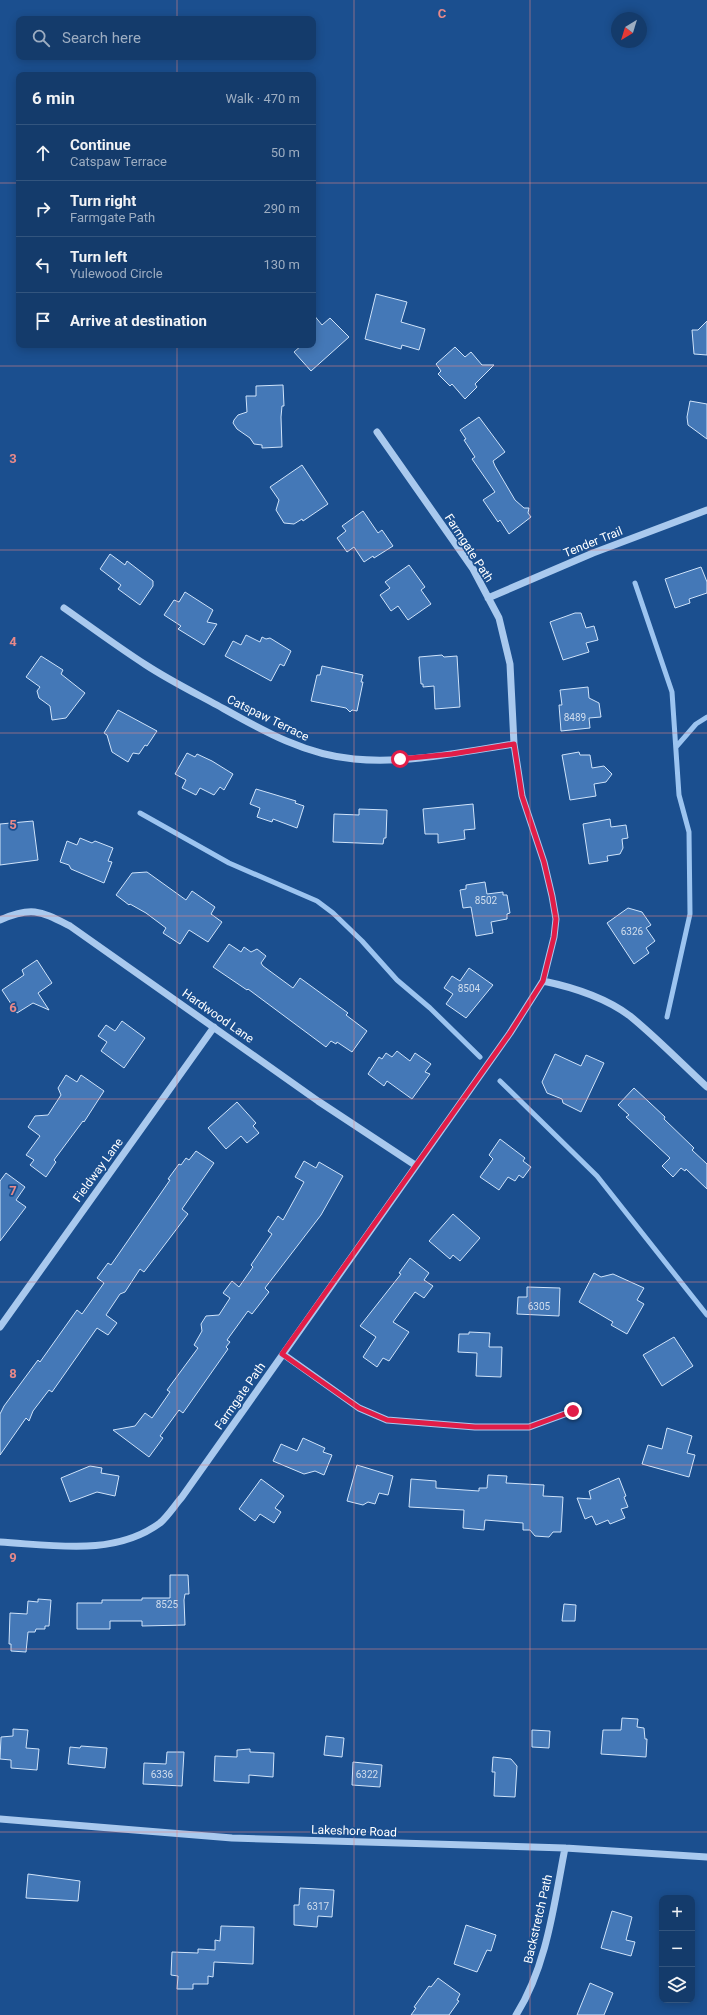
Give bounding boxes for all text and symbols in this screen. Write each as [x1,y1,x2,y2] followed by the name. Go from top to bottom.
[438,6,447,21] text: C
[611,12,647,48] north arrow
[16,16,316,60] search box
[30,27,52,49] icon: search
[62,29,141,47] text: Search here
[32,88,75,108] text: 6 min
[225,91,300,106] text: Walk · 470 m
[70,136,131,154] text: Continue
[32,142,54,164] icon: ahead
[271,145,300,160] text: 50 m
[70,154,167,169] text: Catspaw Terrace
[70,192,136,210] text: Turn right
[32,198,54,220] icon: right
[263,201,300,216] text: 290 m
[70,210,155,225] text: Farmgate Path
[70,248,127,266] text: Turn left
[32,254,54,276] icon: left
[263,257,300,272] text: 130 m
[70,266,163,281] text: Yulewood Circle
[32,310,54,332] icon: arrive
[70,312,207,330] text: Arrive at destination
[9,451,17,466] text: 3
[442,511,496,585] street label: Farmgate Path
[561,524,625,560] street label: Tender Trail
[9,634,17,649] text: 4
[225,692,311,744] street label: Catspaw Terrace
[564,712,586,723] house number: 8489
[391,750,409,768] route start
[9,817,17,832] text: 5
[475,895,498,906] house number: 8502
[621,926,644,937] house number: 6326
[458,983,481,994] house number: 8504
[179,986,257,1046] street label: Hardwood Lane
[9,1000,17,1015] text: 6
[70,1135,126,1205] street label: Fieldway Lane
[9,1183,17,1198] text: 7
[528,1301,551,1312] house number: 6305
[212,1360,268,1432] street label: Farmgate Path
[9,1366,17,1381] text: 8
[564,1402,582,1420] route end
[9,1550,17,1565] text: 9
[156,1599,179,1610] house number: 8525
[151,1769,174,1780] house number: 6336
[356,1769,379,1780] house number: 6322
[311,1823,397,1839] street label: Lakeshore Road
[521,1873,555,1965] street label: Backstretch Path
[659,1895,695,2003] map controls
[659,1895,695,1931] button: +
[307,1901,330,1912] house number: 6317
[659,1931,695,1967] button: −
[659,1967,695,2003] button: layers

